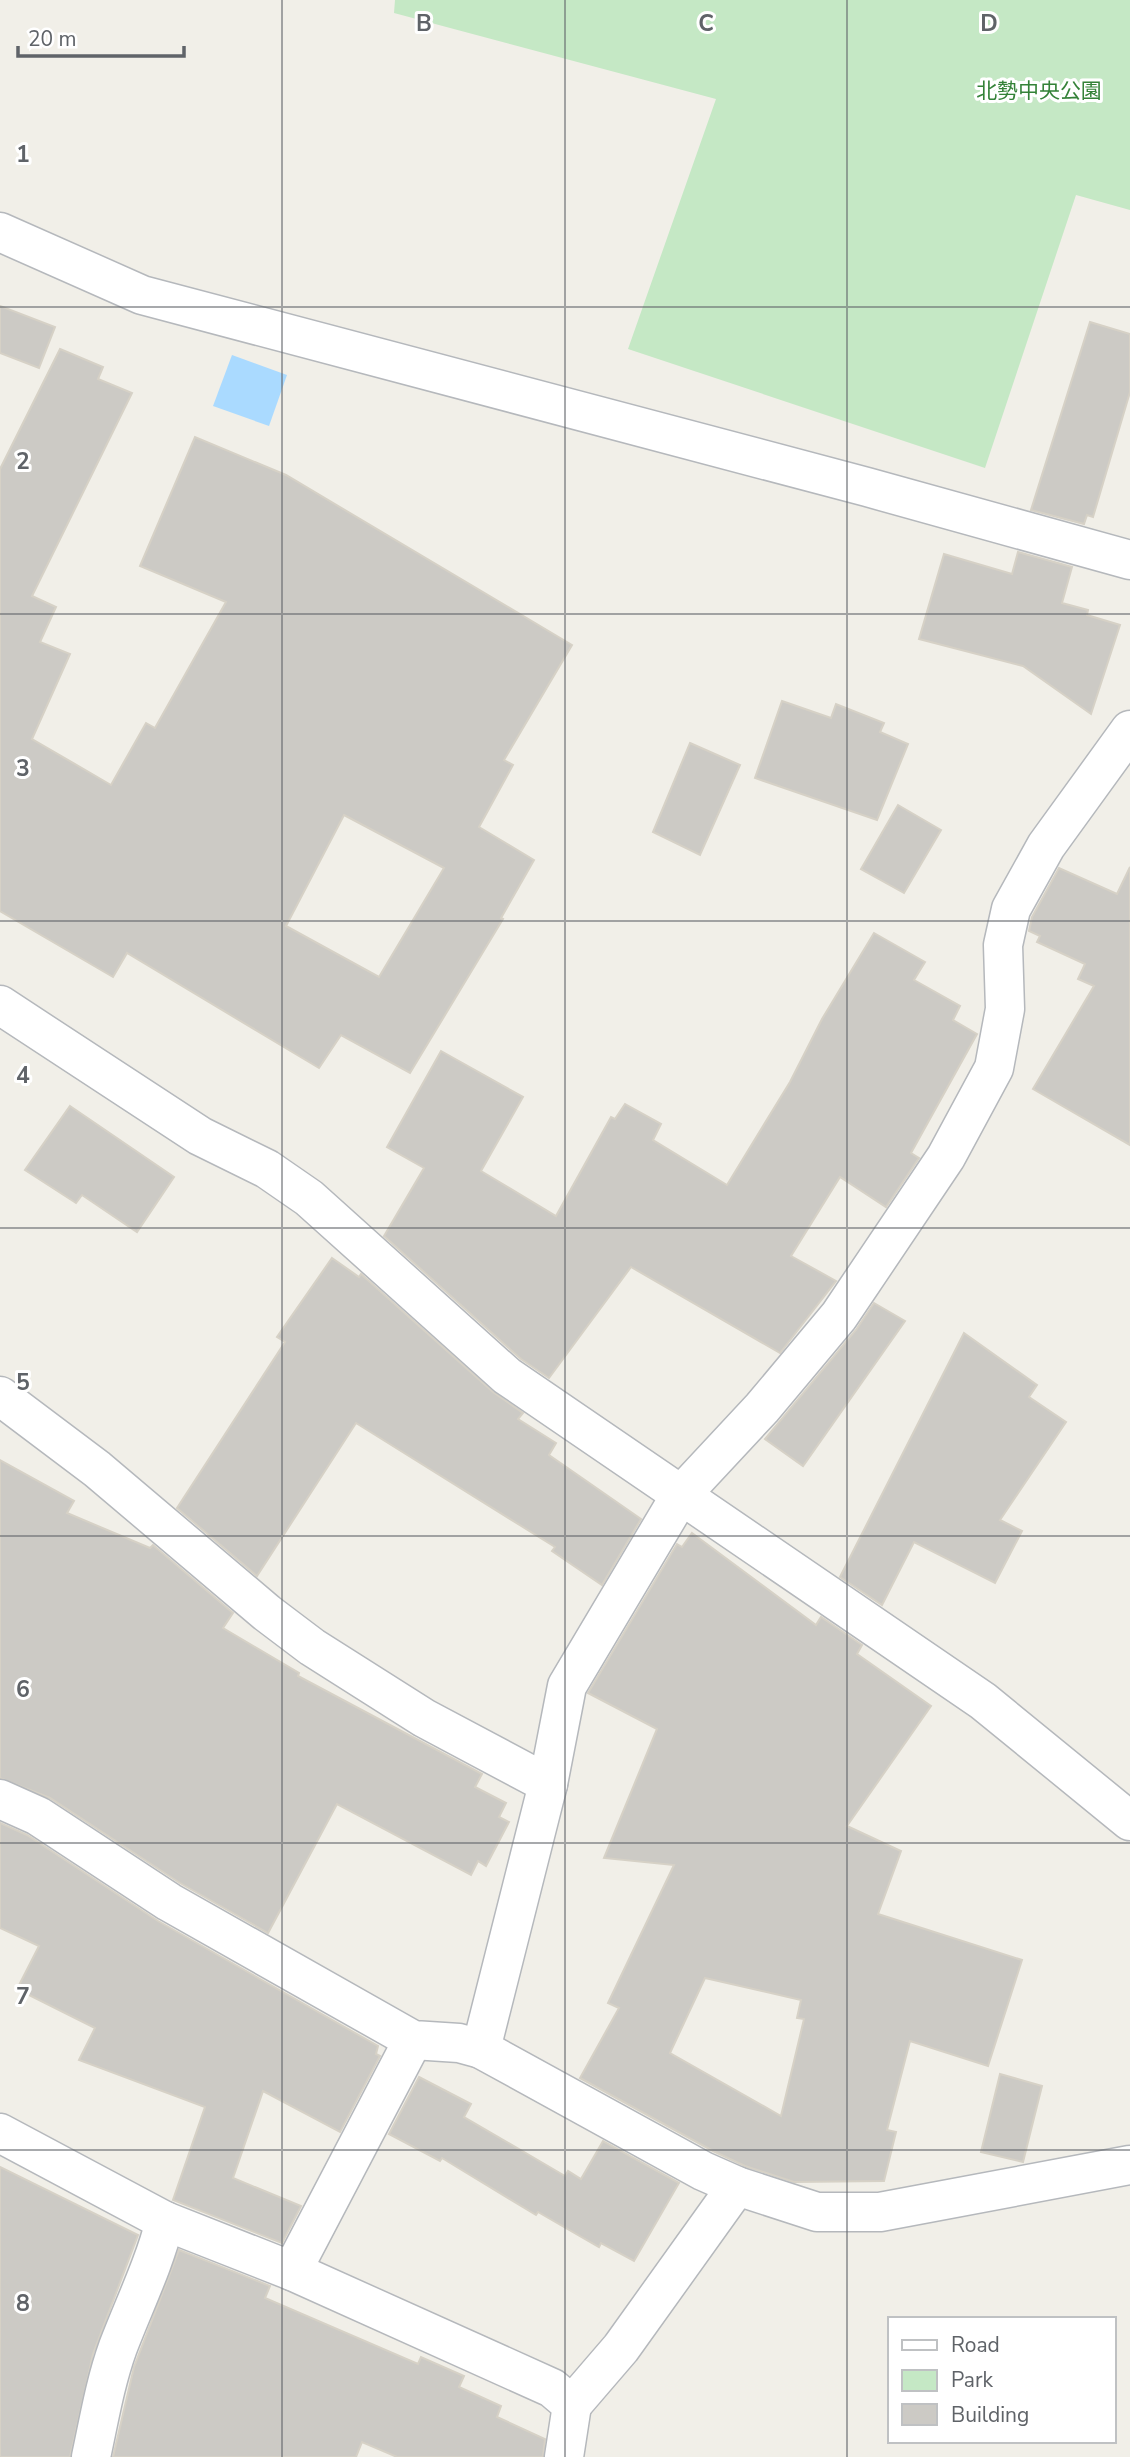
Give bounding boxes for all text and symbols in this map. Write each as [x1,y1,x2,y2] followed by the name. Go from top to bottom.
[416,8,432,39] text: B
[698,8,714,39] text: C
[980,8,998,39] text: D
[18,14,184,58] scale bar
[28,25,77,53] text: 20 m
[976,77,1102,105] park label: 北勢中央公園
[16,139,30,170] text: 1
[16,446,30,477] text: 2
[16,753,30,784] text: 3
[16,1060,30,1091] text: 4
[16,1367,30,1398] text: 5
[16,1674,30,1705] text: 6
[16,1981,30,2012] text: 7
[16,2288,30,2319] text: 8
[888,2317,1116,2443] legend
[951,2331,1000,2359] text: Road
[951,2366,993,2394] text: Park
[951,2401,1029,2429] text: Building

